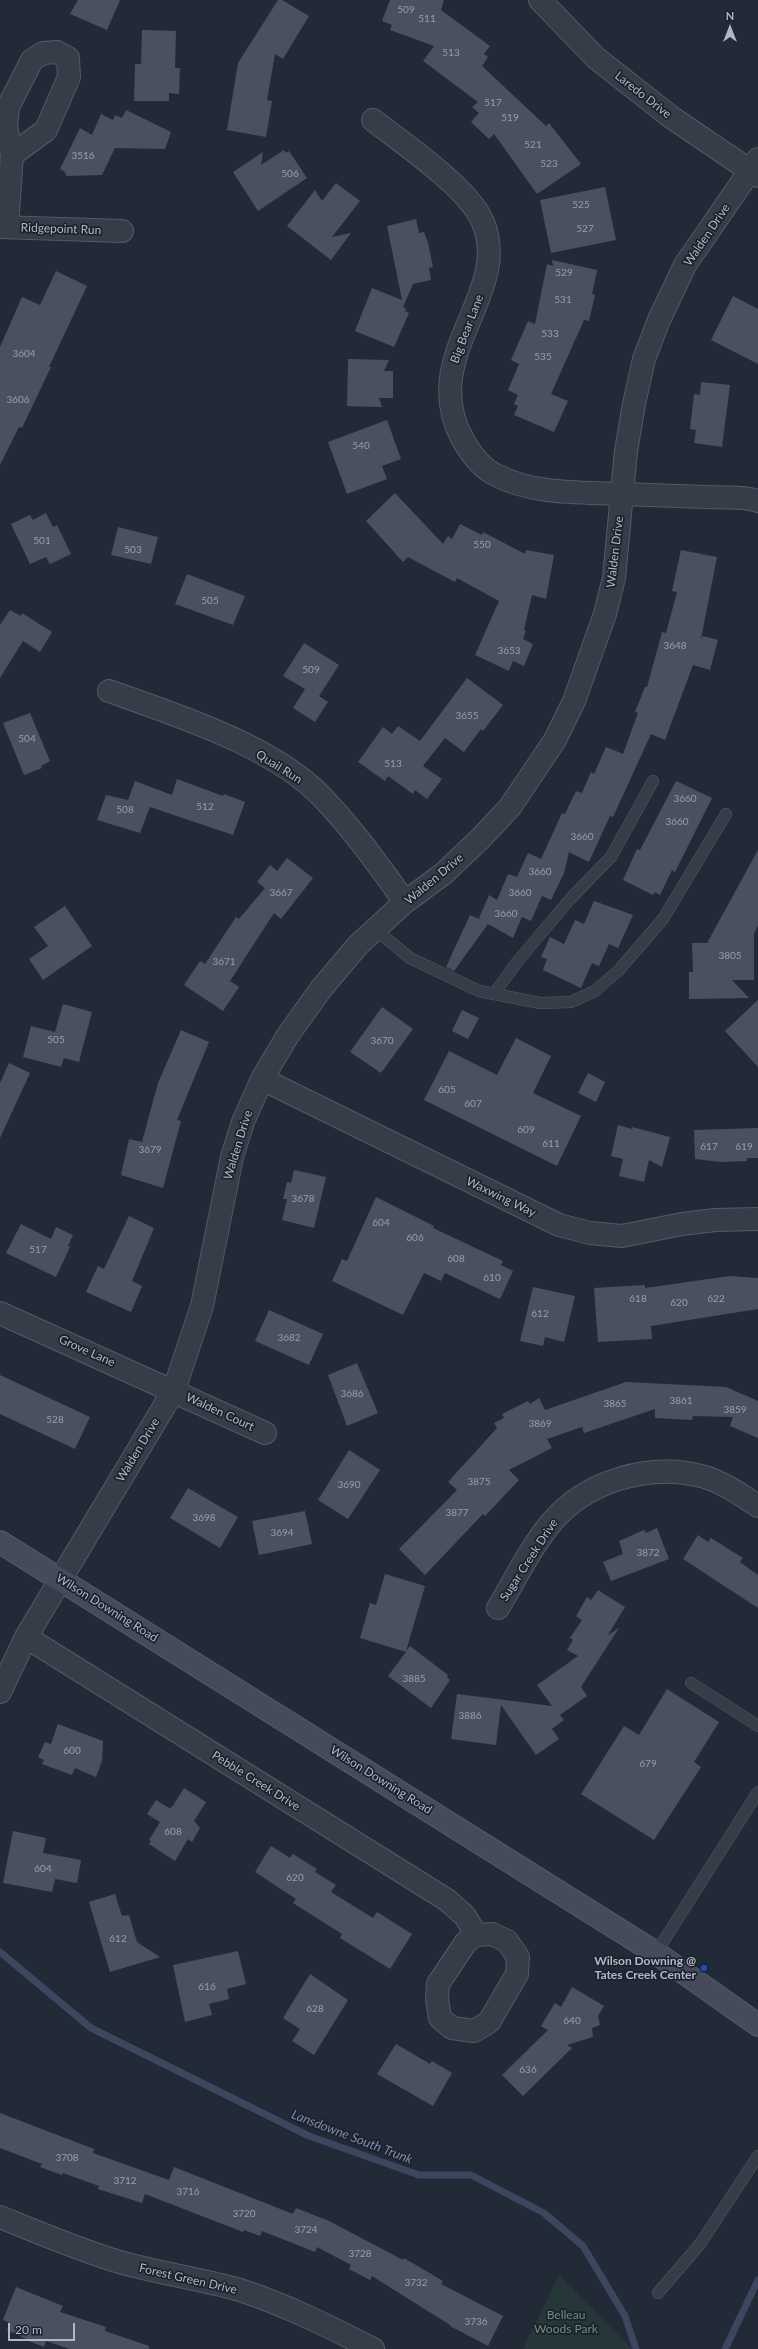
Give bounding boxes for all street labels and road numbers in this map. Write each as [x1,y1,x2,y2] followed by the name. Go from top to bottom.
[612,68,674,122] street label: Laredo Drive
[681,201,733,269] street label: Walden Drive
[20,220,102,238] street label: Ridgepoint Run
[447,293,487,365] street label: Big Bear Lane
[603,515,627,589] street label: Walden Drive
[253,747,305,787] street label: Quail Run
[402,850,466,908] street label: Walden Drive
[221,1108,255,1182] street label: Walden Drive
[464,1174,538,1220] street label: Waxwing Way
[57,1332,117,1370] street label: Grove Lane
[184,1390,256,1434] street label: Walden Court
[113,1415,163,1485] street label: Walden Drive
[497,1516,561,1604] street label: Sugar Creek Drive
[53,1571,161,1645] street label: Wilson Downing Road
[327,1743,435,1817] street label: Wilson Downing Road
[209,1748,303,1814] street label: Pebble Creek Drive
[138,2261,238,2297] street label: Forest Green Drive

